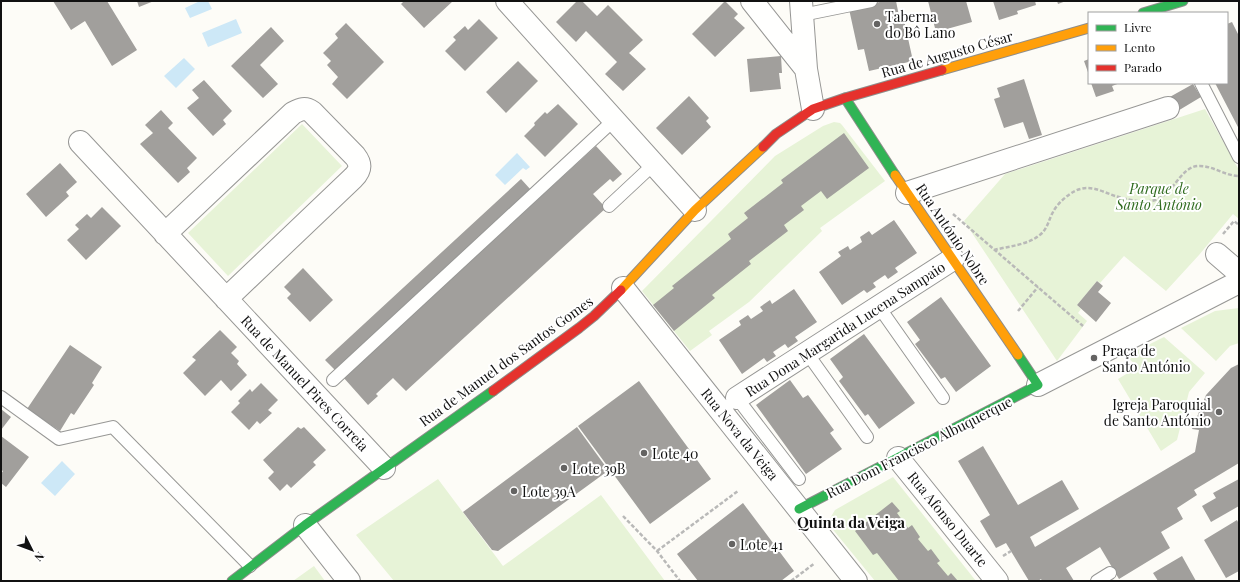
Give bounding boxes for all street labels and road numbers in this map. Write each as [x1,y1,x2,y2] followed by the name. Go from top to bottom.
[879,26,1016,82] street label: Rua de Augusto César
[912,179,994,289] street label: Rua António Nobre
[741,257,949,401] street label: Rua Dona Margarida Lucena Sampaio
[415,291,597,431] street label: Rua de Manuel dos Santos Gomes
[237,311,373,455] street label: Rua de Manuel Pires Correia
[697,384,783,484] street label: Rua Nova da Veiga
[823,392,1015,502] street label: Rua Dom Francisco Albuquerque
[904,467,992,571] street label: Rua Afonso Duarte

